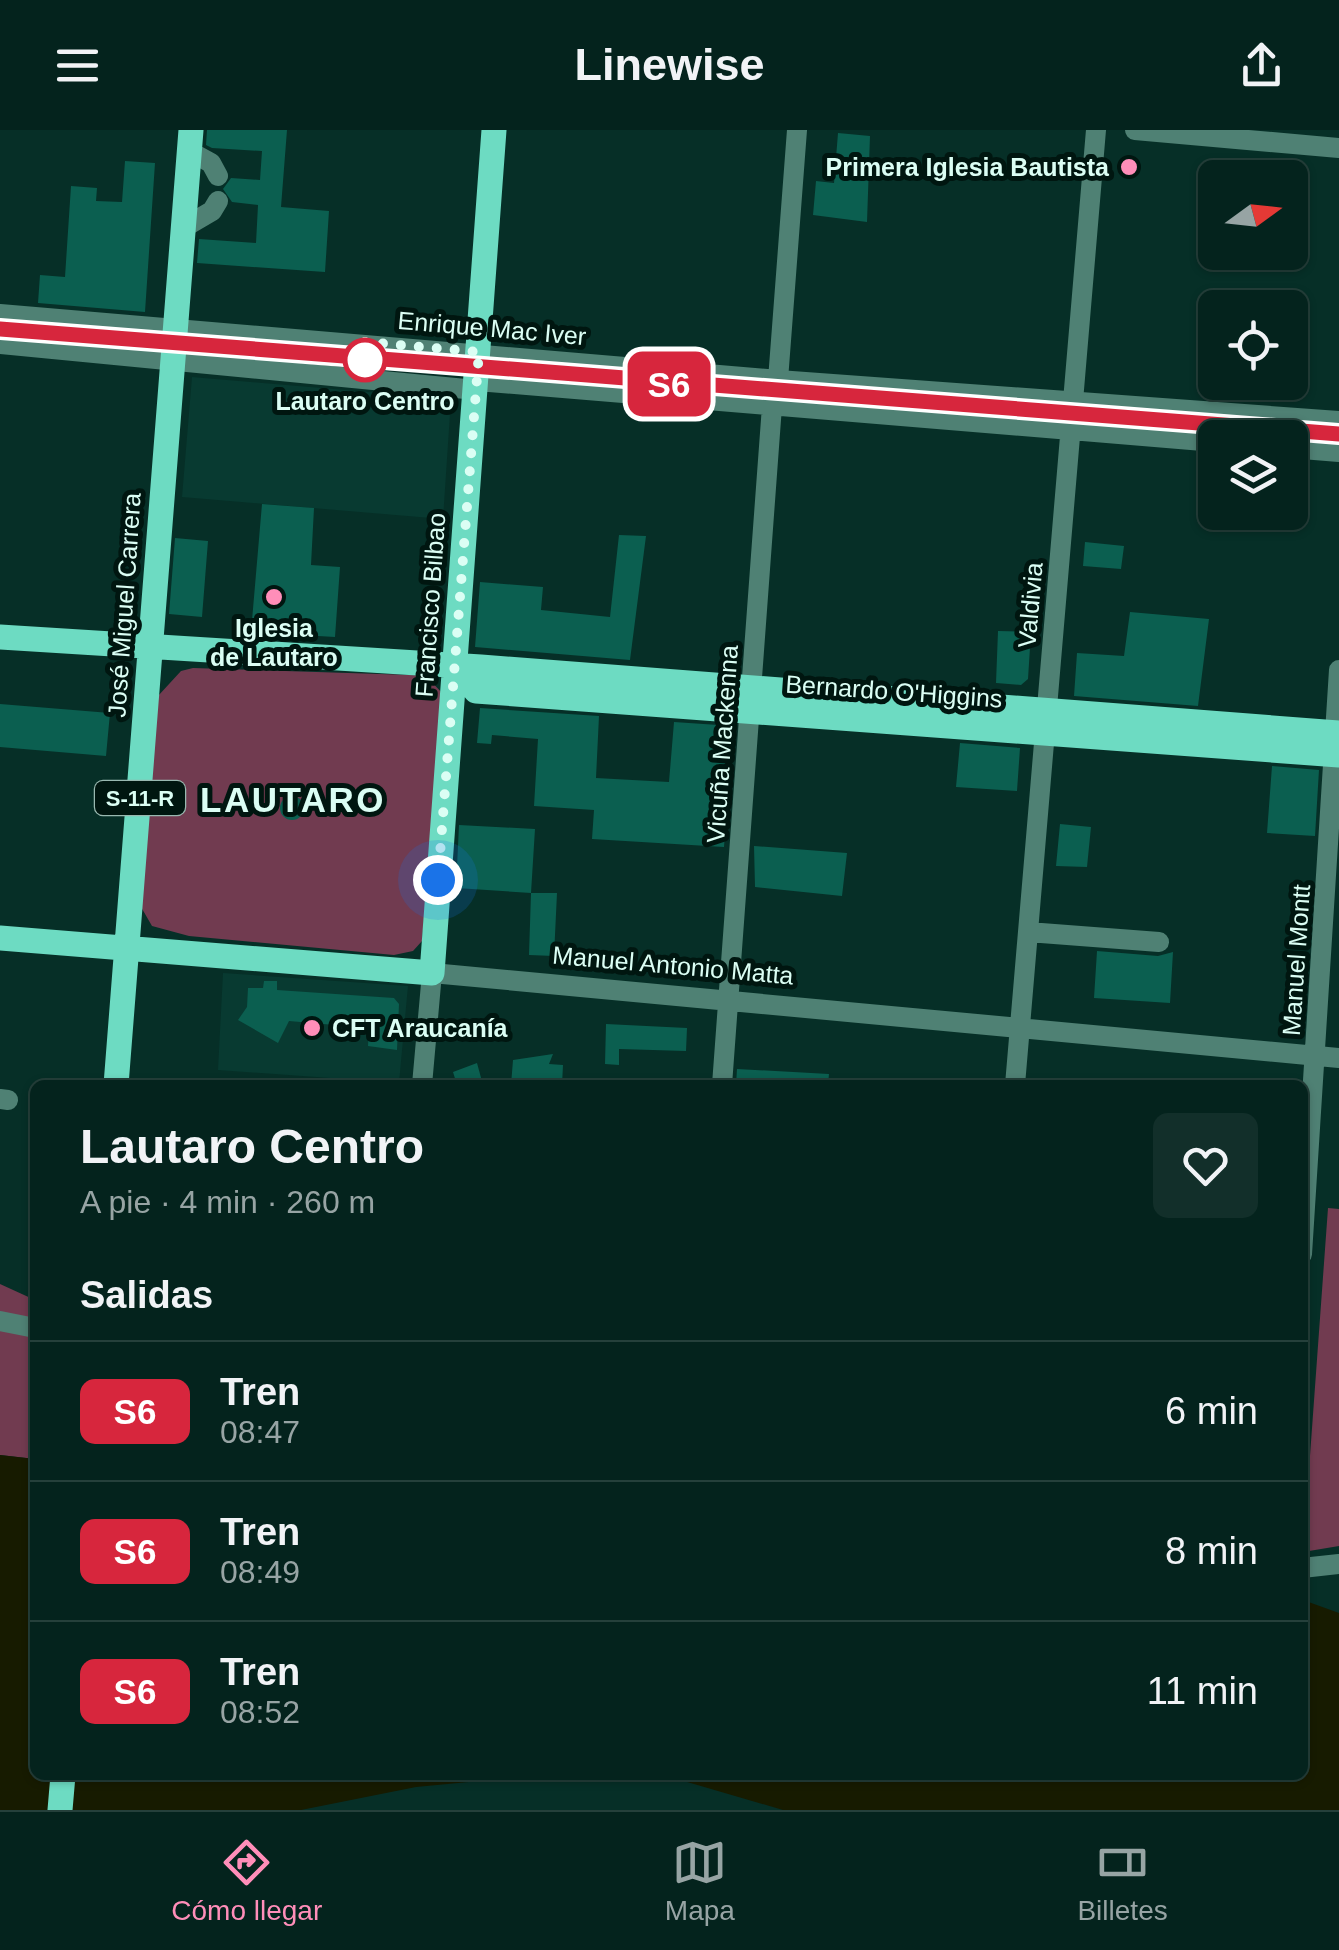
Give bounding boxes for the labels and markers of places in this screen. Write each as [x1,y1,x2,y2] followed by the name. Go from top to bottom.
[826,153,1110,181] place label: Primera Iglesia Bautista
[1118,156,1140,178] marker: Primera Iglesia Bautista
[344,339,386,381] marker: Lautaro Centro
[275,387,455,415] place label: Lautaro Centro
[263,586,285,608] marker: Iglesia de Lautaro
[210,614,338,671] place label: Iglesia de Lautaro
[332,1014,509,1042] place label: CFT Araucanía
[301,1017,323,1039] marker: CFT Araucanía

